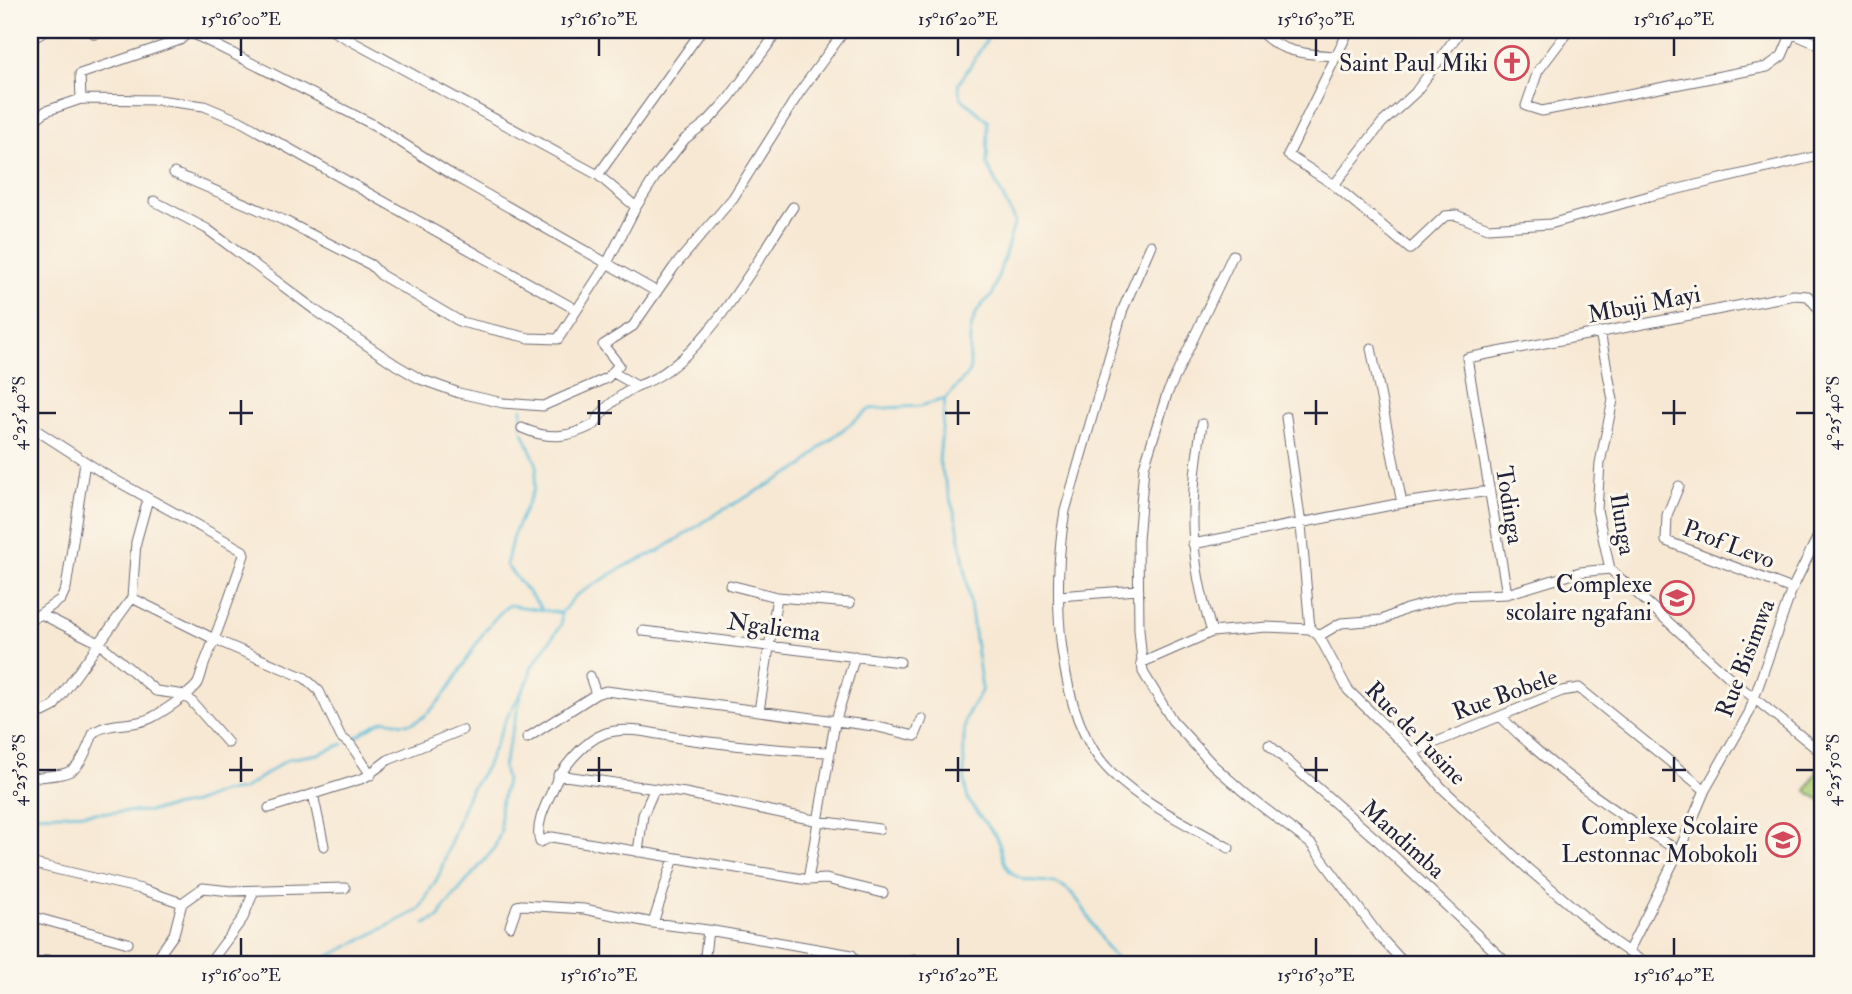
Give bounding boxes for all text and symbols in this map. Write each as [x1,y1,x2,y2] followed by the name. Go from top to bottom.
[201,8,281,31] text: 15°16'00"E
[560,8,638,31] text: 15°16'10"E
[918,8,998,31] text: 15°16'20"E
[1277,8,1355,31] text: 15°16'30"E
[1634,8,1714,31] text: 15°16'40"E
[1493,44,1531,82] church icon: Saint Paul Miki
[1339,48,1488,79] place label: Saint Paul Miki
[1585,278,1703,331] street label: Mbuji Mayi
[8,376,31,450] text: 4°25'40"S
[1822,376,1845,450] text: 4°25'40"S
[1488,464,1531,547] street label: Todinga
[1602,491,1643,558] street label: Ilunga
[1678,513,1779,576] street label: Prof Levo
[1506,569,1652,628] place label: Complexe scolaire ngafani
[1658,579,1696,617] school or university icon: Complexe scolaire ngafani
[1709,594,1783,722] street label: Rue Bisimwa
[725,606,824,650] street label: Ngaliema
[1448,661,1562,728] street label: Rue Bobele
[1358,675,1473,792] street label: Rue de l'usine
[8,734,31,806] text: 4°25'50"S
[1822,734,1845,806] text: 4°25'50"S
[1354,793,1452,886] street label: Mandimba
[1561,811,1758,870] place label: Complexe Scolaire Lestonnac Mobokoli
[1764,821,1802,859] school or university icon: Complexe Scolaire Lestonnac Mobokoli
[201,964,281,987] text: 15°16'00"E
[560,964,638,987] text: 15°16'10"E
[918,964,998,987] text: 15°16'20"E
[1277,964,1355,987] text: 15°16'30"E
[1634,964,1714,987] text: 15°16'40"E

